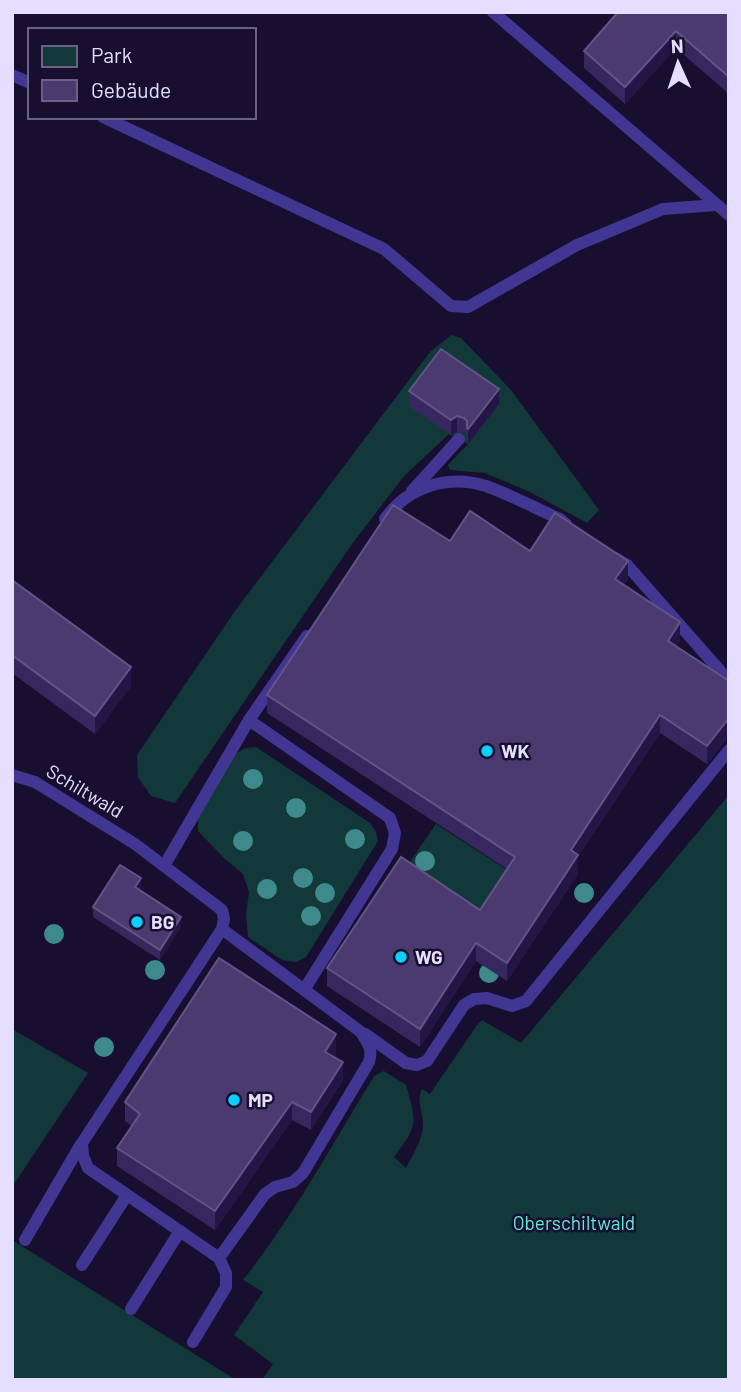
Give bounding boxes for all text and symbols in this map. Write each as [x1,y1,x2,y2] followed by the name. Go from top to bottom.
[28,28,256,119] legend
[643,28,713,98] north arrow
[670,34,684,57] text: N
[91,42,132,67] text: Park
[91,77,171,102] text: Gebäude
[501,739,529,762] place label: WK
[479,743,495,759] marker: WK
[43,759,128,822] street label: Schiltwald
[151,910,174,933] place label: BG
[129,914,145,930] marker: BG
[415,945,443,968] place label: WG
[393,949,409,965] marker: WG
[248,1088,273,1111] place label: MP
[226,1092,242,1108] marker: MP
[513,1211,635,1234] park label: Oberschiltwald

